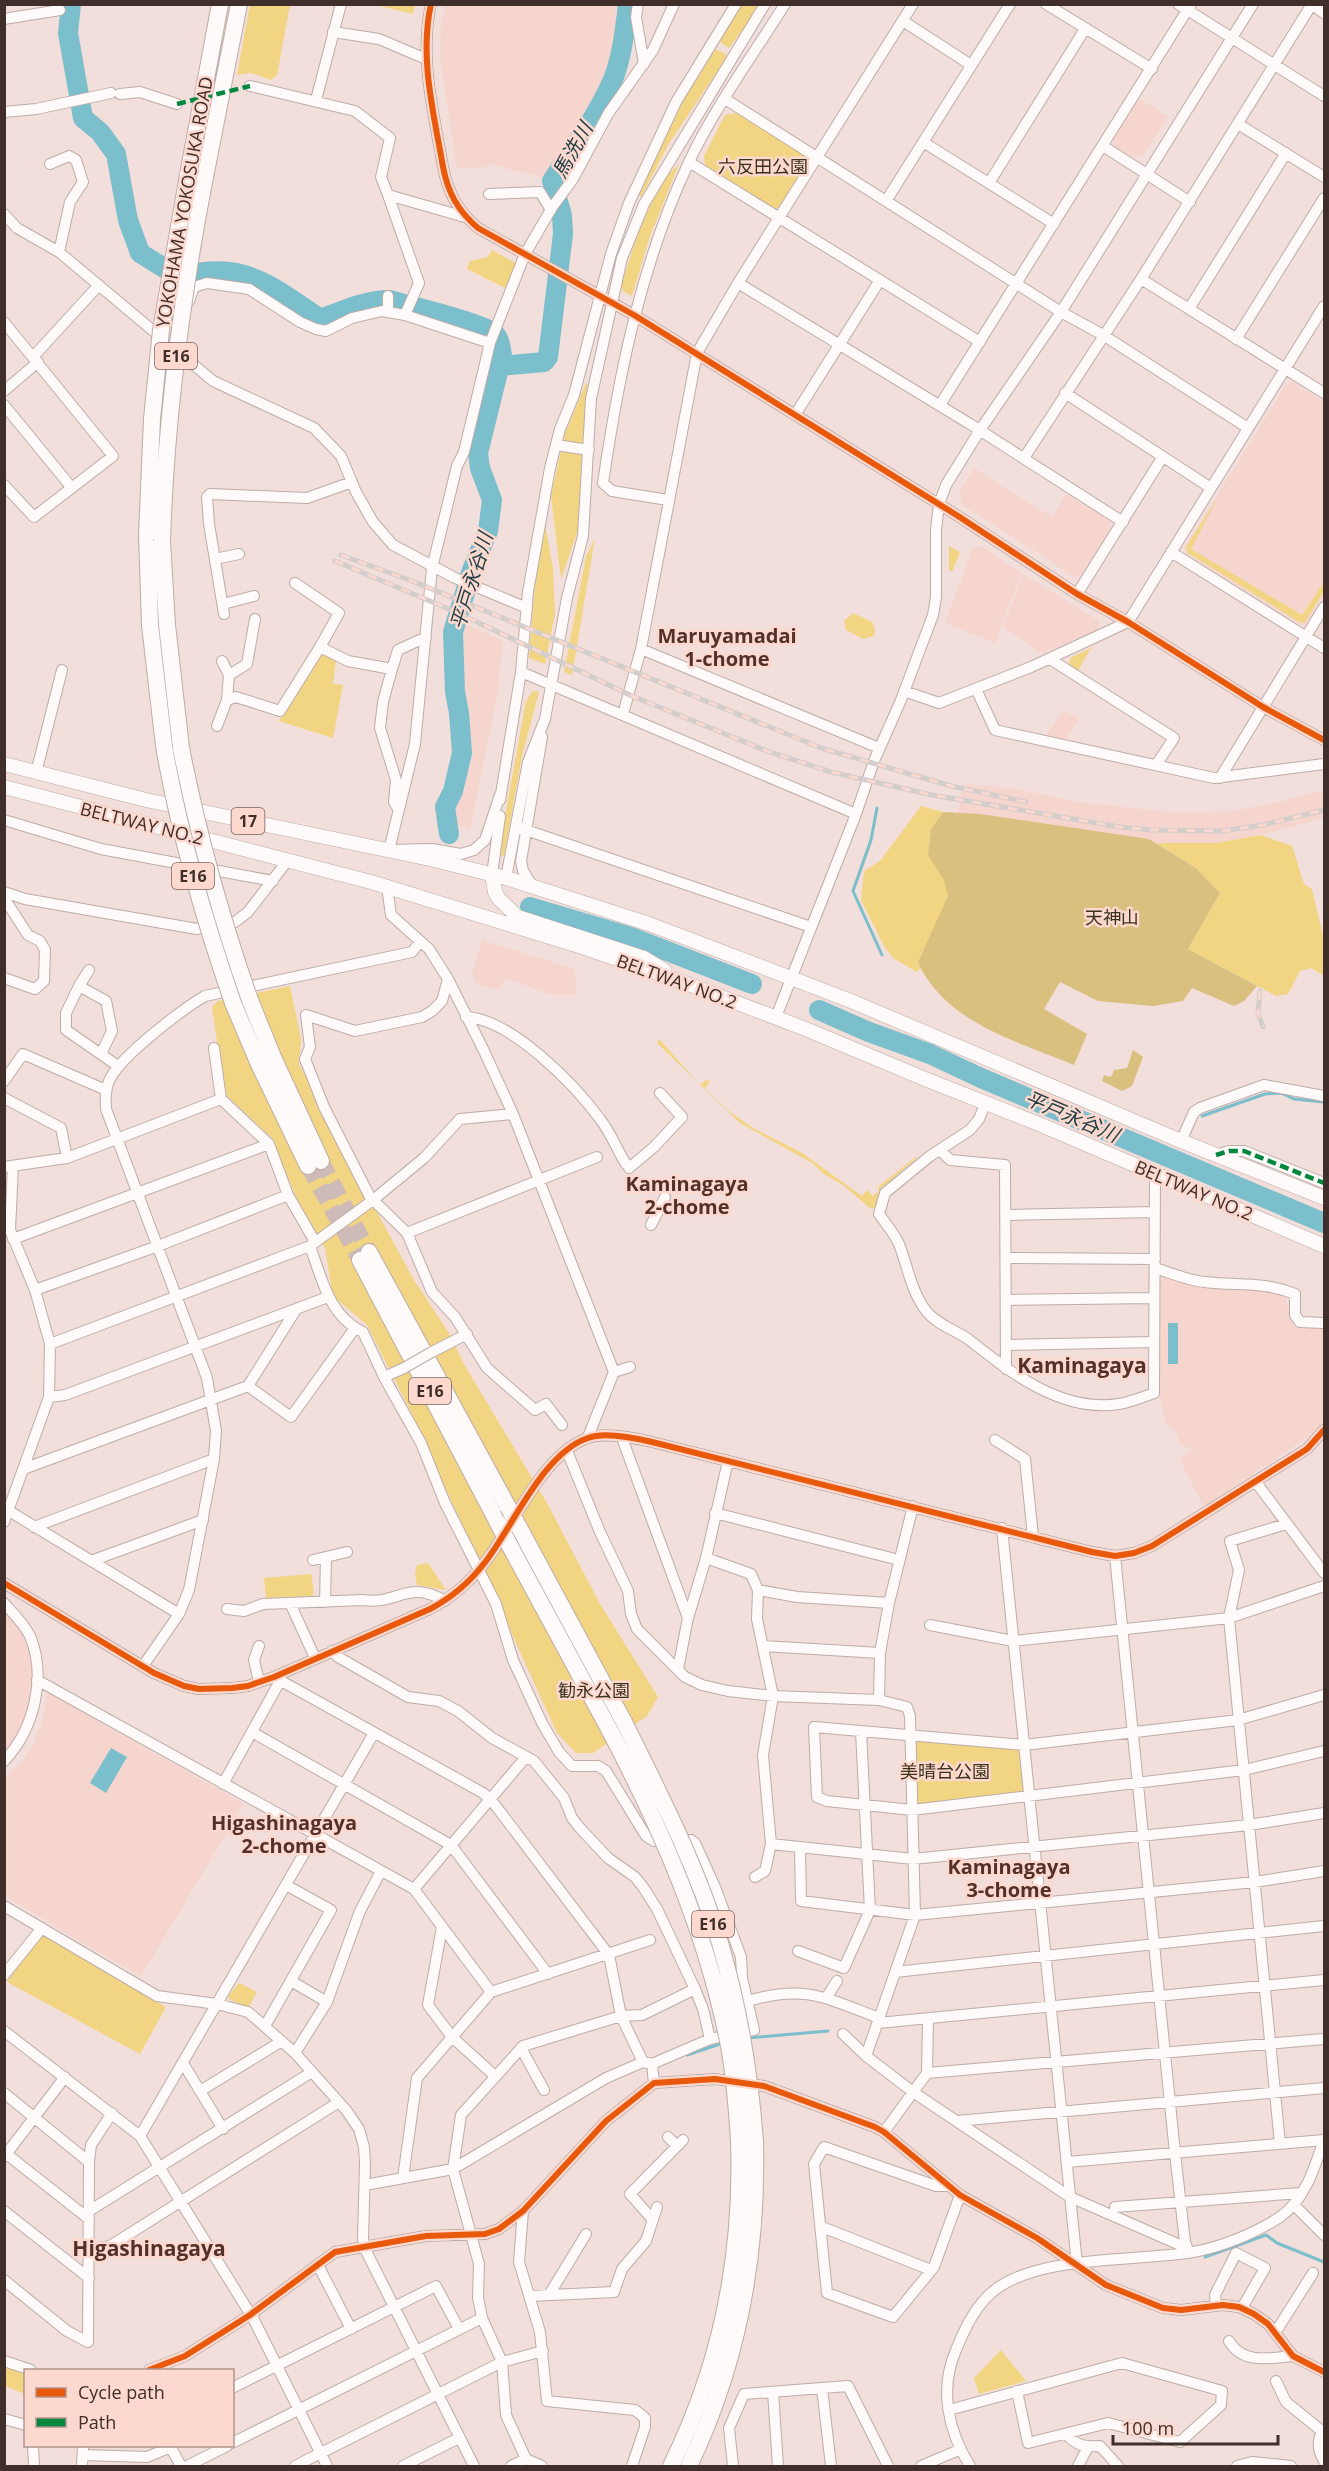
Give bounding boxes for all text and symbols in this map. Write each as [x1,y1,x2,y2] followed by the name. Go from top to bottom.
[150,74,218,330] street label: YOKOHAMA YOKOSUKA ROAD
[546,115,599,183] water label: 馬洗川
[718,154,808,178] park label: 六反田公園
[155,343,197,369] road number: E16
[443,527,499,633] water label: 平戸永谷川
[657,622,797,672] district label: Maruyamadai 1-chome
[78,796,206,850] street label: BELTWAY NO.2
[232,808,264,834] road number: 17
[172,863,214,889] road number: E16
[1085,905,1139,929] park label: 天神山
[614,948,740,1014] street label: BELTWAY NO.2
[1021,1084,1125,1149] water label: 平戸永谷川
[1131,1154,1257,1226] street label: BELTWAY NO.2
[625,1170,749,1220] district label: Kaminagaya 2-chome
[1017,1351,1147,1379] district label: Kaminagaya
[409,1378,451,1404] road number: E16
[558,1678,630,1702] park label: 勧永公園
[900,1759,990,1783] park label: 美晴台公園
[211,1809,357,1859] district label: Higashinagaya 2-chome
[947,1853,1071,1903] district label: Kaminagaya 3-chome
[692,1911,734,1937] road number: E16
[72,2234,226,2262] district label: Higashinagaya
[24,2369,234,2447] legend
[78,2380,165,2404] text: Cycle path
[1113,2408,1278,2446] scale bar
[78,2410,116,2434] text: Path
[1122,2416,1174,2440] text: 100 m

